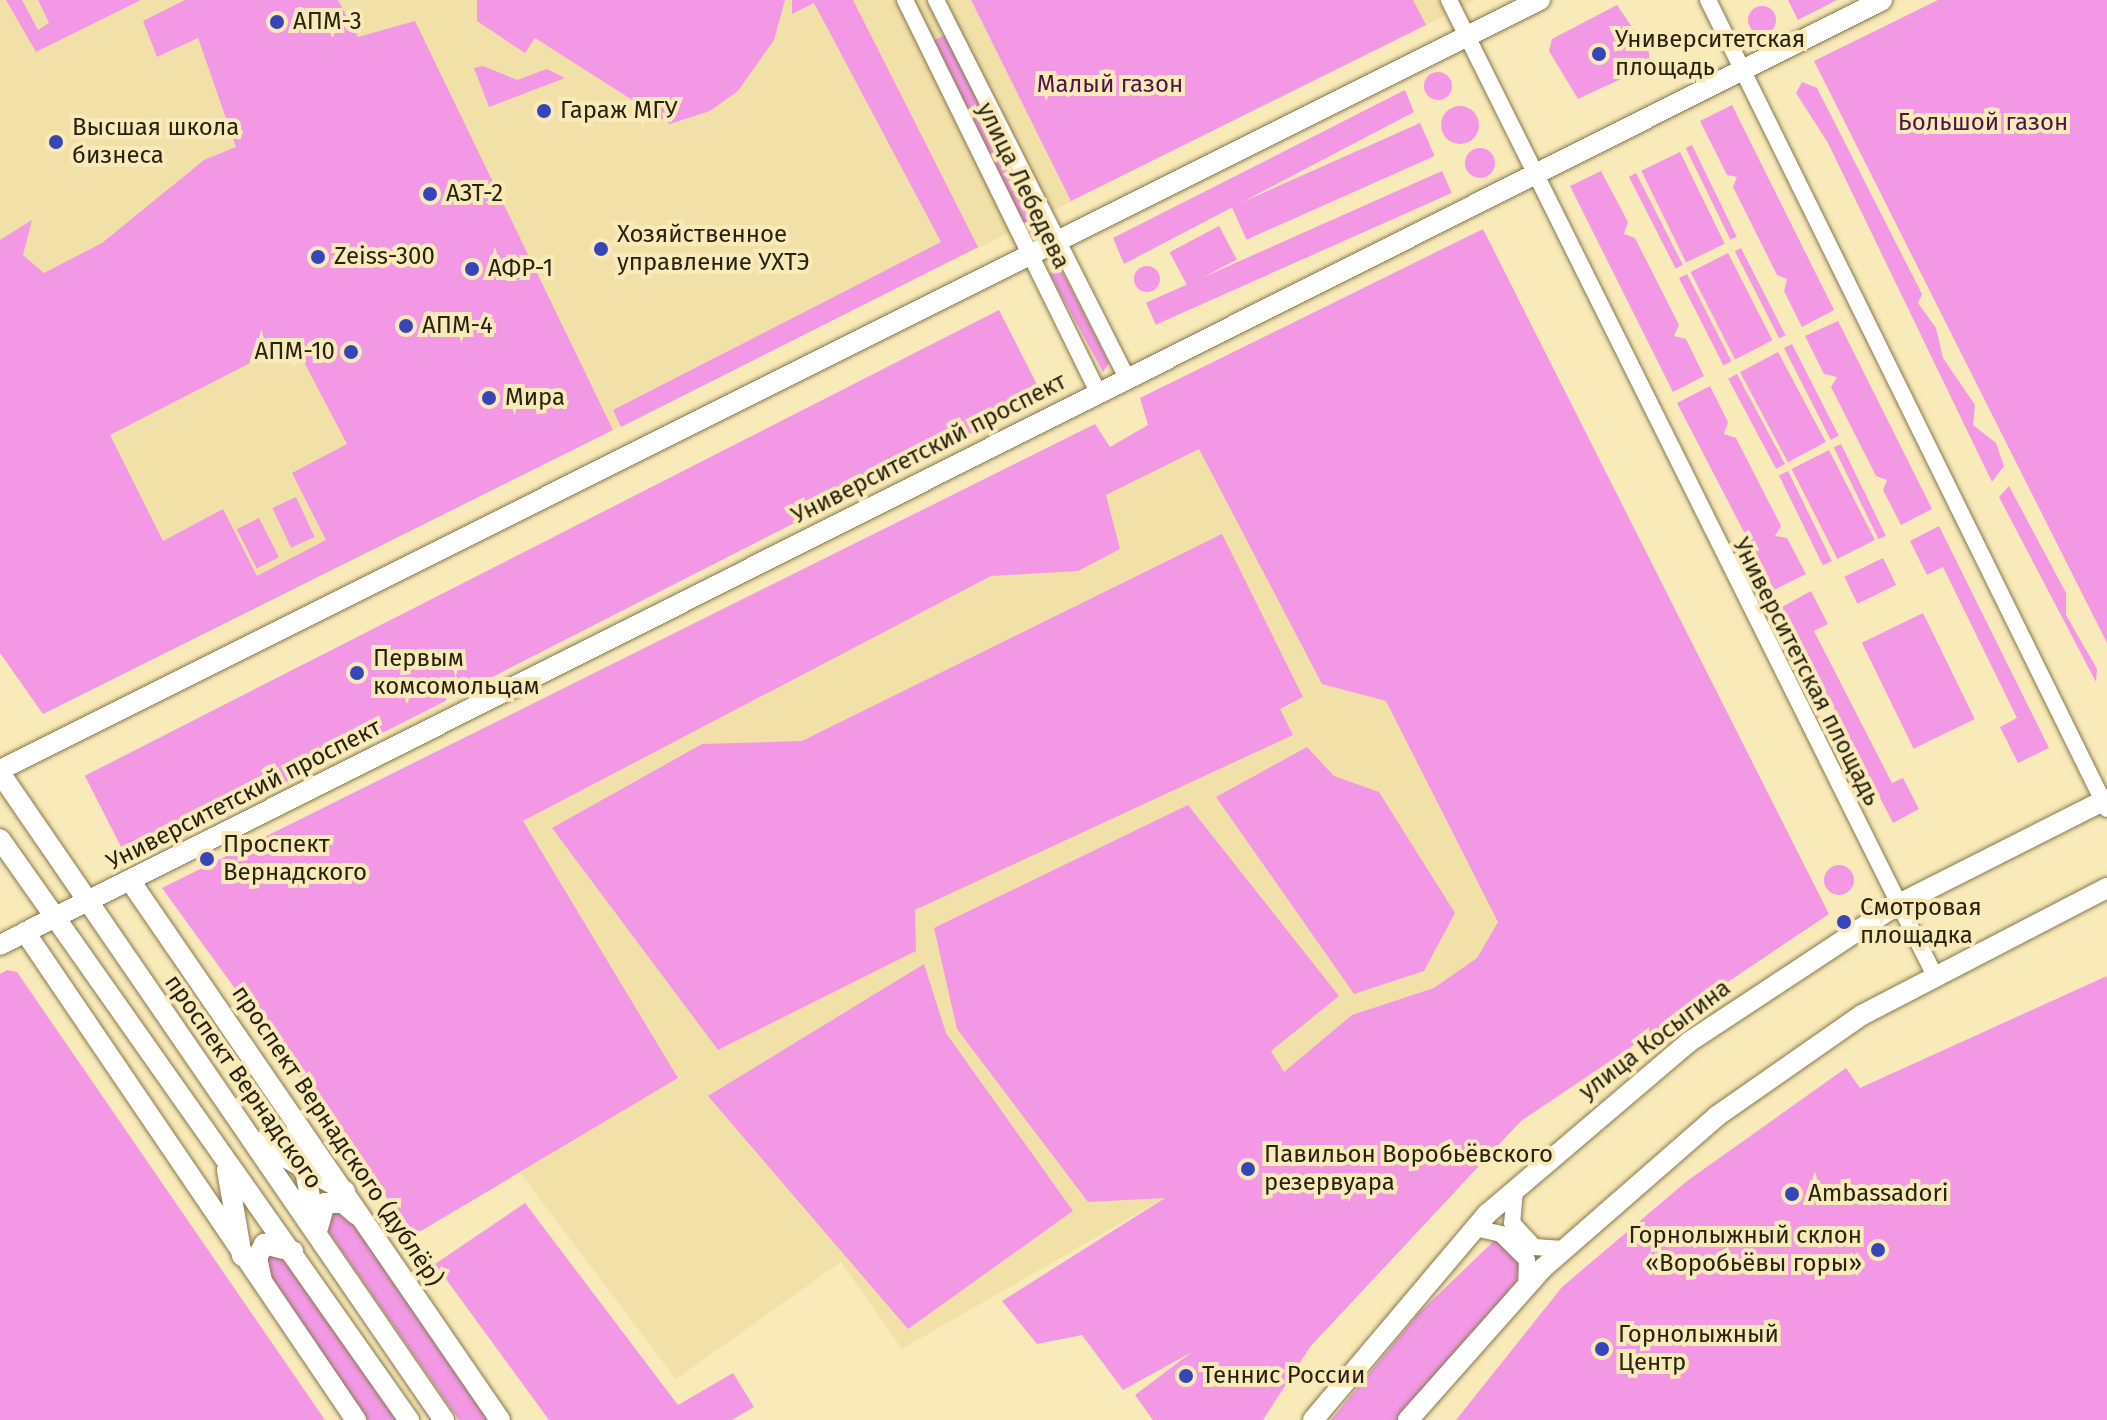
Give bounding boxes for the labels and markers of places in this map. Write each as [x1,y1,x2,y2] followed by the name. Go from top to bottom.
[293,8,362,36] place label: АПМ-3
[268,13,286,31] marker: АПМ-3
[1615,26,1805,82] place label: Университетская площадь
[1590,45,1608,63] marker: Университетская площадь
[560,97,677,125] place label: Гараж МГУ
[535,102,553,120] marker: Гараж МГУ
[72,114,239,170] place label: Высшая школа бизнеса
[47,133,65,151] marker: Высшая школа бизнеса
[446,180,503,208] place label: АЗТ-2
[421,185,439,203] marker: АЗТ-2
[617,221,810,277] place label: Хозяйственное управление УХТЭ
[592,240,610,258] marker: Хозяйственное управление УХТЭ
[334,243,435,271] place label: Zeiss-300
[309,248,327,266] marker: Zeiss-300
[488,255,553,283] place label: АФР-1
[463,260,481,278] marker: АФР-1
[422,312,493,340] place label: АПМ-4
[397,317,415,335] marker: АПМ-4
[255,338,335,366] place label: АПМ-10
[342,343,360,361] marker: АПМ-10
[505,384,565,412] place label: Мира
[480,389,498,407] marker: Мира
[373,645,540,701] place label: Первым комсомольцам
[348,664,366,682] marker: Первым комсомольцам
[223,831,367,887] place label: Проспект Вернадского
[198,850,216,868] marker: Проспект Вернадского
[1860,894,1982,950] place label: Смотровая площадка
[1835,913,1853,931] marker: Смотровая площадка
[1264,1141,1553,1197] place label: Павильон Воробьёвского резервуара
[1239,1160,1257,1178] marker: Павильон Воробьёвского резервуара
[1808,1180,1949,1208] place label: Ambassadori
[1783,1185,1801,1203] marker: Ambassadori
[1629,1222,1862,1278] place label: Горнолыжный склон «Воробьёвы горы»
[1869,1241,1887,1259] marker: Горнолыжный склон «Воробьёвы горы»
[1618,1321,1779,1377] place label: Горнолыжный Центр
[1593,1340,1611,1358] marker: Горнолыжный Центр
[1202,1362,1365,1390] place label: Теннис России
[1177,1367,1195,1385] marker: Теннис России

